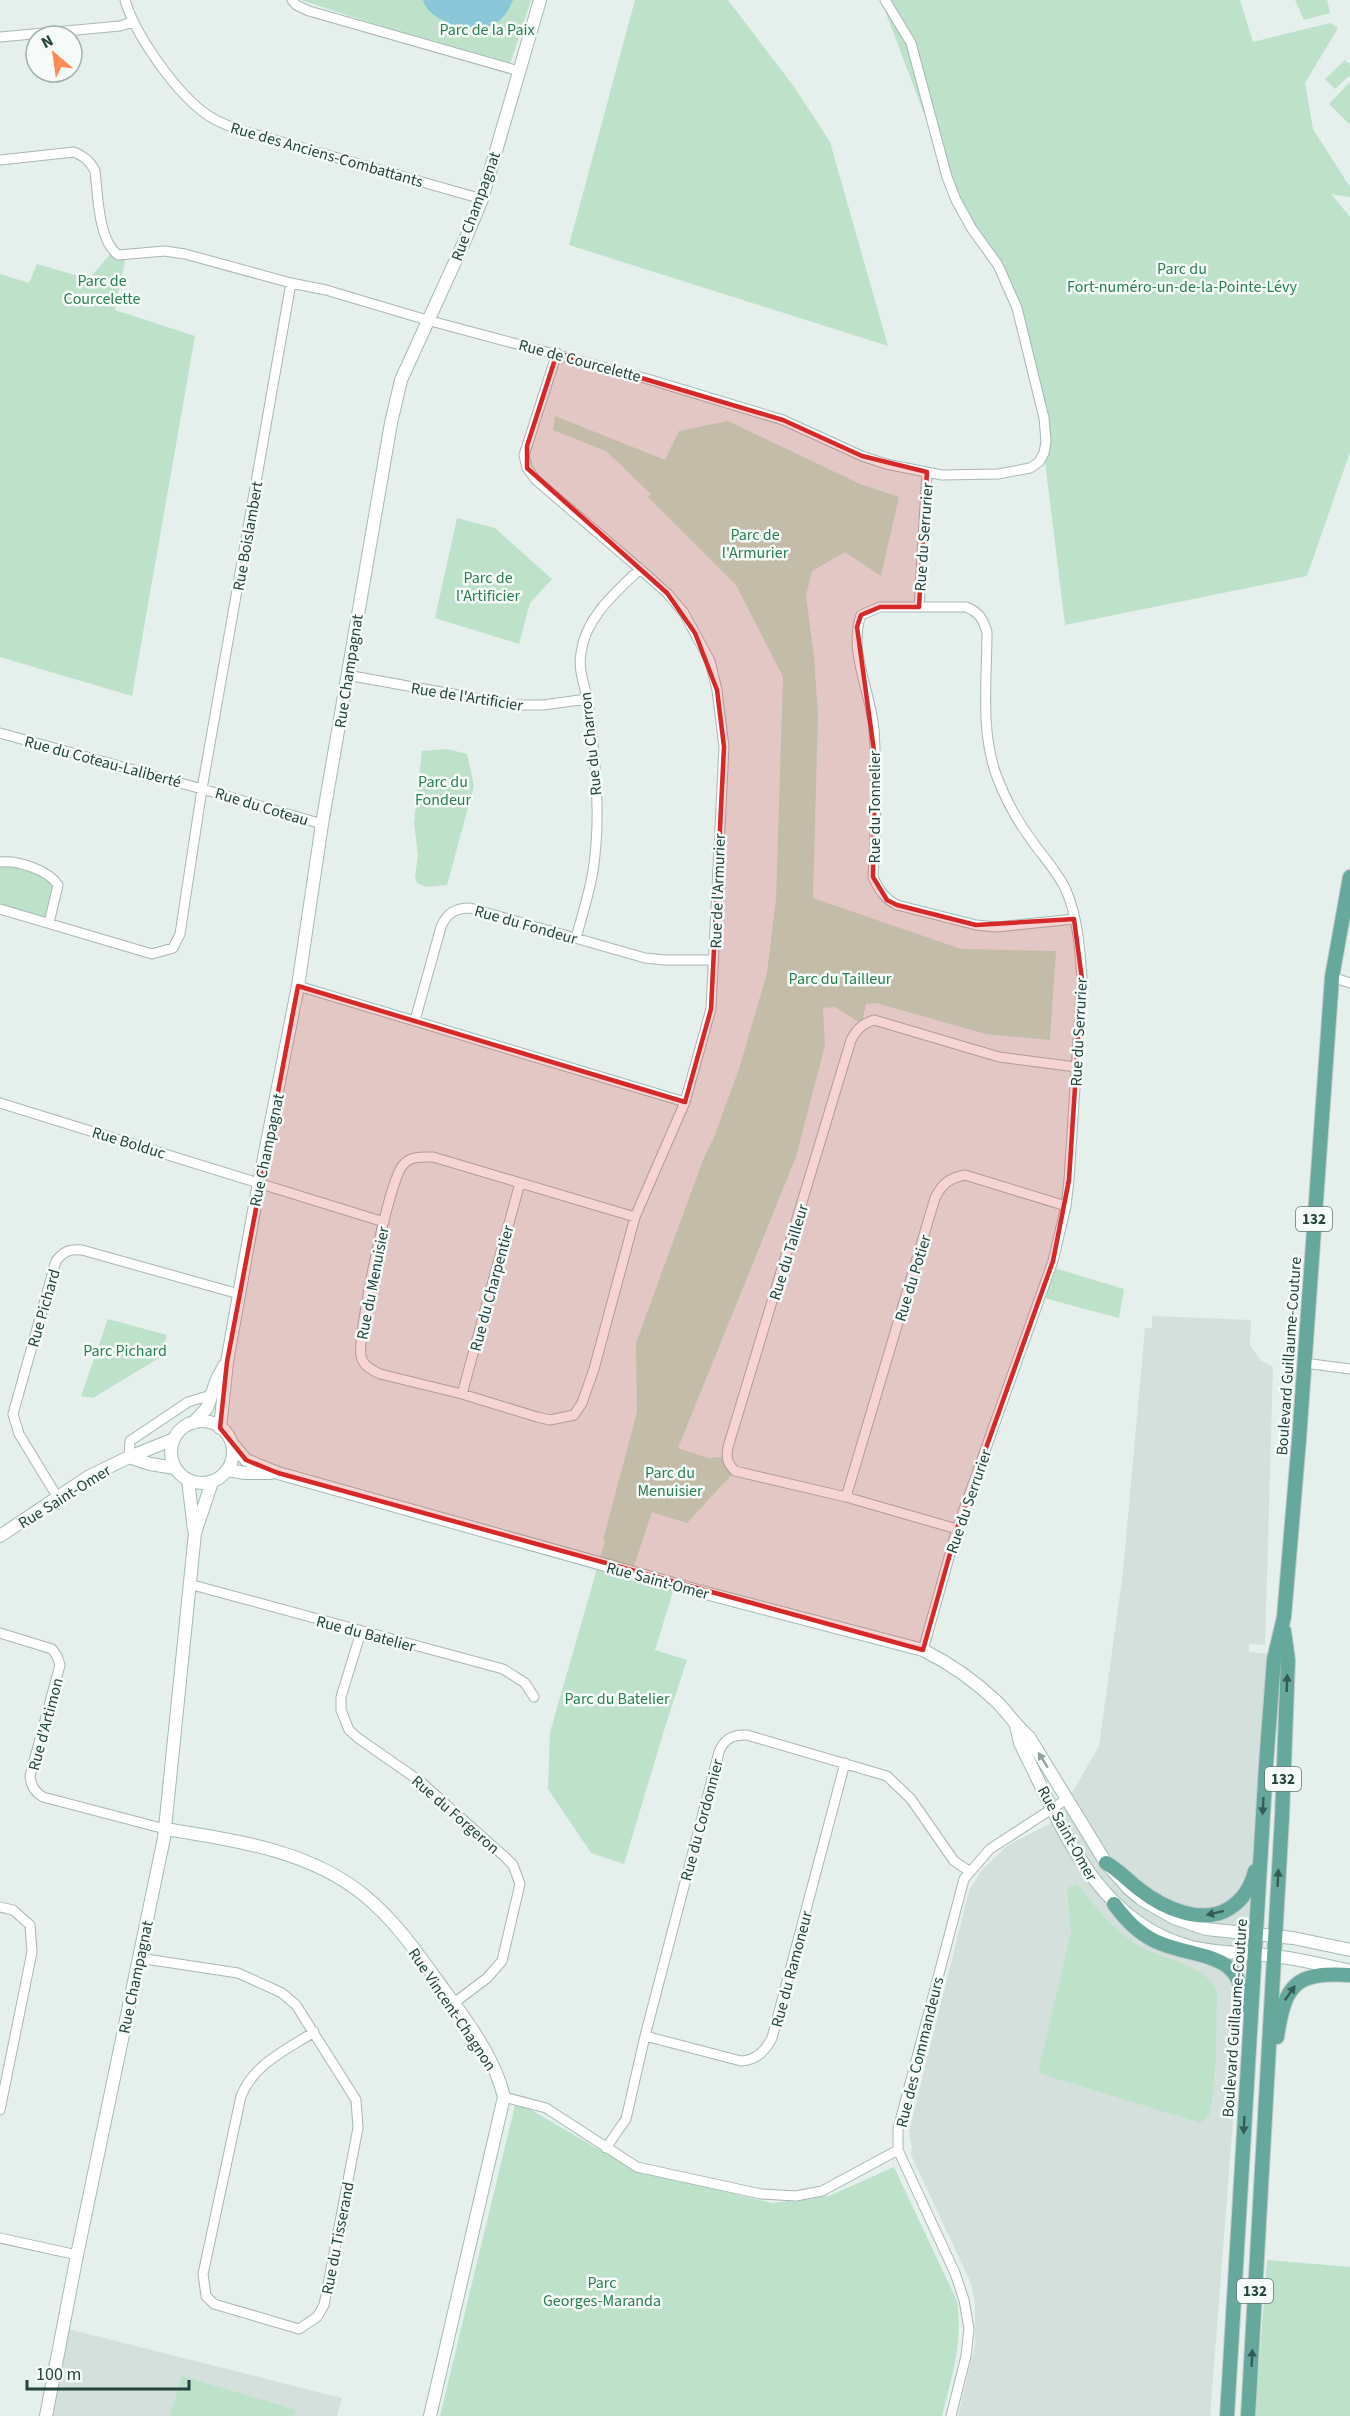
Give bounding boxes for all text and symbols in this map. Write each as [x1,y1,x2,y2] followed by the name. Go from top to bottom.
[439,19,535,41] park label: Parc de la Paix
[24,24,84,84] north arrow
[37,30,57,54] text: N
[228,117,426,193] street label: Rue des Anciens-Combattants
[446,148,506,264] street label: Rue Champagnat
[1067,258,1298,298] park label: Parc du Fort-numéro-un-de-la-Pointe-Lévy
[64,270,140,310] park label: Parc de Courcelette
[516,334,643,388] street label: Rue de Courcelette
[228,479,269,593] street label: Rue Boislambert
[909,481,939,592] street label: Rue du Serrurier
[722,524,789,564] park label: Parc de l'Armurier
[456,567,520,607] park label: Parc de l'Artificier
[329,612,369,730] street label: Rue Champagnat
[409,677,525,717] street label: Rue de l'Artificier
[575,691,607,797] street label: Rue du Charron
[22,730,184,793] street label: Rue du Coteau-Laliberté
[864,750,886,863] street label: Rue du Tonnelier
[415,771,472,811] park label: Parc du Fondeur
[212,782,311,832] street label: Rue du Coteau
[705,833,731,949] street label: Rue de l'Armurier
[472,900,580,950] street label: Rue du Fondeur
[789,968,892,990] park label: Parc du Tailleur
[1065,977,1093,1087] street label: Rue du Serrurier
[244,1091,290,1209] street label: Rue Champagnat
[89,1121,168,1165] street label: Rue Bolduc
[764,1201,814,1303] street label: Rue du Tailleur
[1296,1207,1332,1231] road number: 132
[465,1222,519,1354] street label: Rue du Charpentier
[351,1224,395,1342] street label: Rue du Menuisier
[889,1232,937,1324] street label: Rue du Potier
[1271,1256,1307,1456] street label: Boulevard Guillaume-Couture
[22,1267,66,1350] street label: Rue Pichard
[83,1340,167,1362] park label: Parc Pichard
[941,1446,997,1556] street label: Rue du Serrurier
[14,1459,116,1534] street label: Rue Saint-Omer
[637,1462,703,1502] park label: Parc du Menuisier
[604,1557,712,1605] street label: Rue Saint-Omer
[314,1610,418,1658] street label: Rue du Batelier
[1283,1673,1292,1692] one-way arrow
[23,1675,69,1773] street label: Rue d'Artimon
[565,1688,670,1710] park label: Parc du Batelier
[1037,1752,1048,1768] one-way arrow
[675,1756,729,1884] street label: Rue du Cordonnier
[1265,1767,1301,1791] road number: 132
[407,1770,504,1859] street label: Rue du Forgeron
[1032,1782,1103,1885] street label: Rue Saint-Omer
[1259,1796,1268,1815] one-way arrow
[1274,1868,1283,1887] one-way arrow
[766,1908,818,2030] street label: Rue du Ramoneur
[1206,1909,1224,1919] one-way arrow
[113,1918,159,2036] street label: Rue Champagnat
[1217,1918,1253,2118] street label: Boulevard Guillaume-Couture
[403,1944,501,2075] street label: Rue Vincent-Chagnon
[891,1974,949,2130] street label: Rue des Commandeurs
[1284,1985,1296,2001] one-way arrow
[1239,2116,1248,2135] one-way arrow
[316,2180,360,2296] street label: Rue du Tisserand
[543,2272,661,2312] park label: Parc Georges-Maranda
[1237,2279,1273,2303] road number: 132
[1247,2348,1256,2367] one-way arrow
[27,2353,189,2391] scale bar
[36,2362,81,2387] text: 100 m

